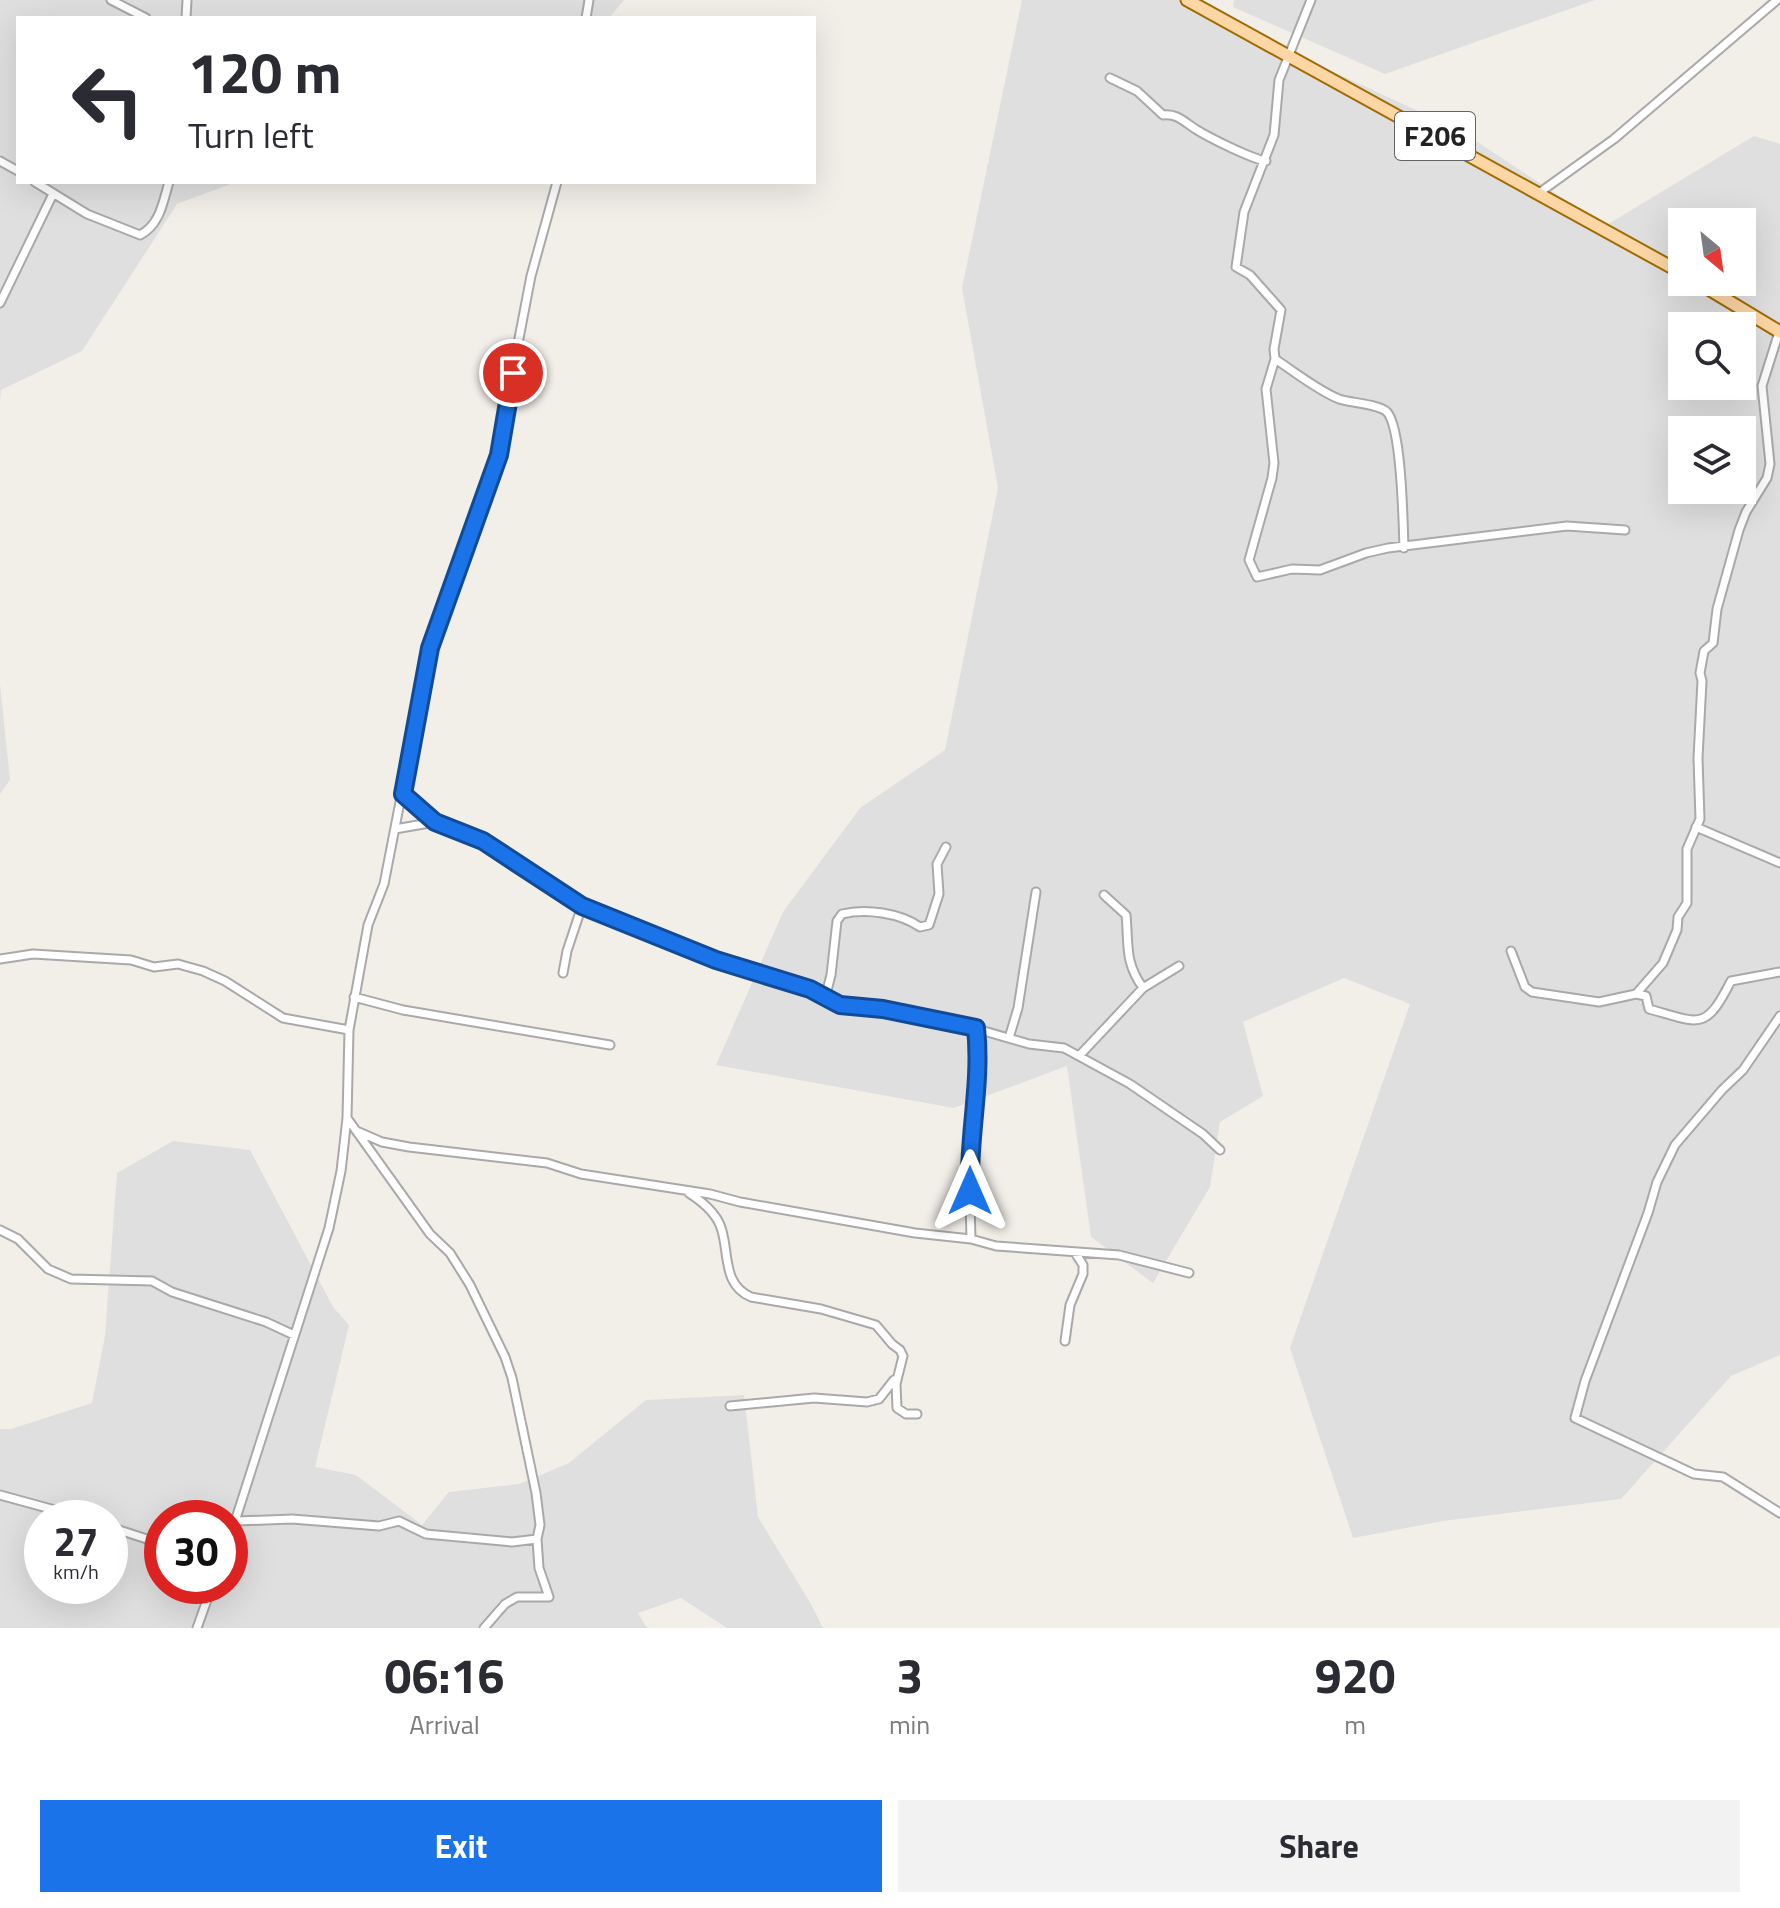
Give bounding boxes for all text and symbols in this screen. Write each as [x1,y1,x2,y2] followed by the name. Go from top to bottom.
[188,30,341,115] text: 120 m
[56,48,160,152] icon: left
[188,107,314,162] text: Turn left
[1395,112,1475,160] road number: F206
[1668,208,1756,296] north arrow
[1668,208,1756,504] map controls
[1668,312,1756,400] button: search
[479,339,547,407] pin
[491,351,535,395] icon: arrive
[1668,416,1756,504] button: layers
[928,1149,1012,1233] position arrow
[144,1500,248,1604] speed limit sign: 30
[54,1511,98,1572] text: 27
[53,1556,99,1587] text: km/h
[385,1639,504,1712] text: 06:16
[896,1639,923,1712] text: 3
[1315,1639,1395,1712] text: 920
[409,1705,480,1744] text: Arrival
[889,1705,930,1744] text: min
[1344,1705,1366,1744] text: m
[40,1800,882,1892] button: Exit
[898,1800,1740,1892] button: Share

